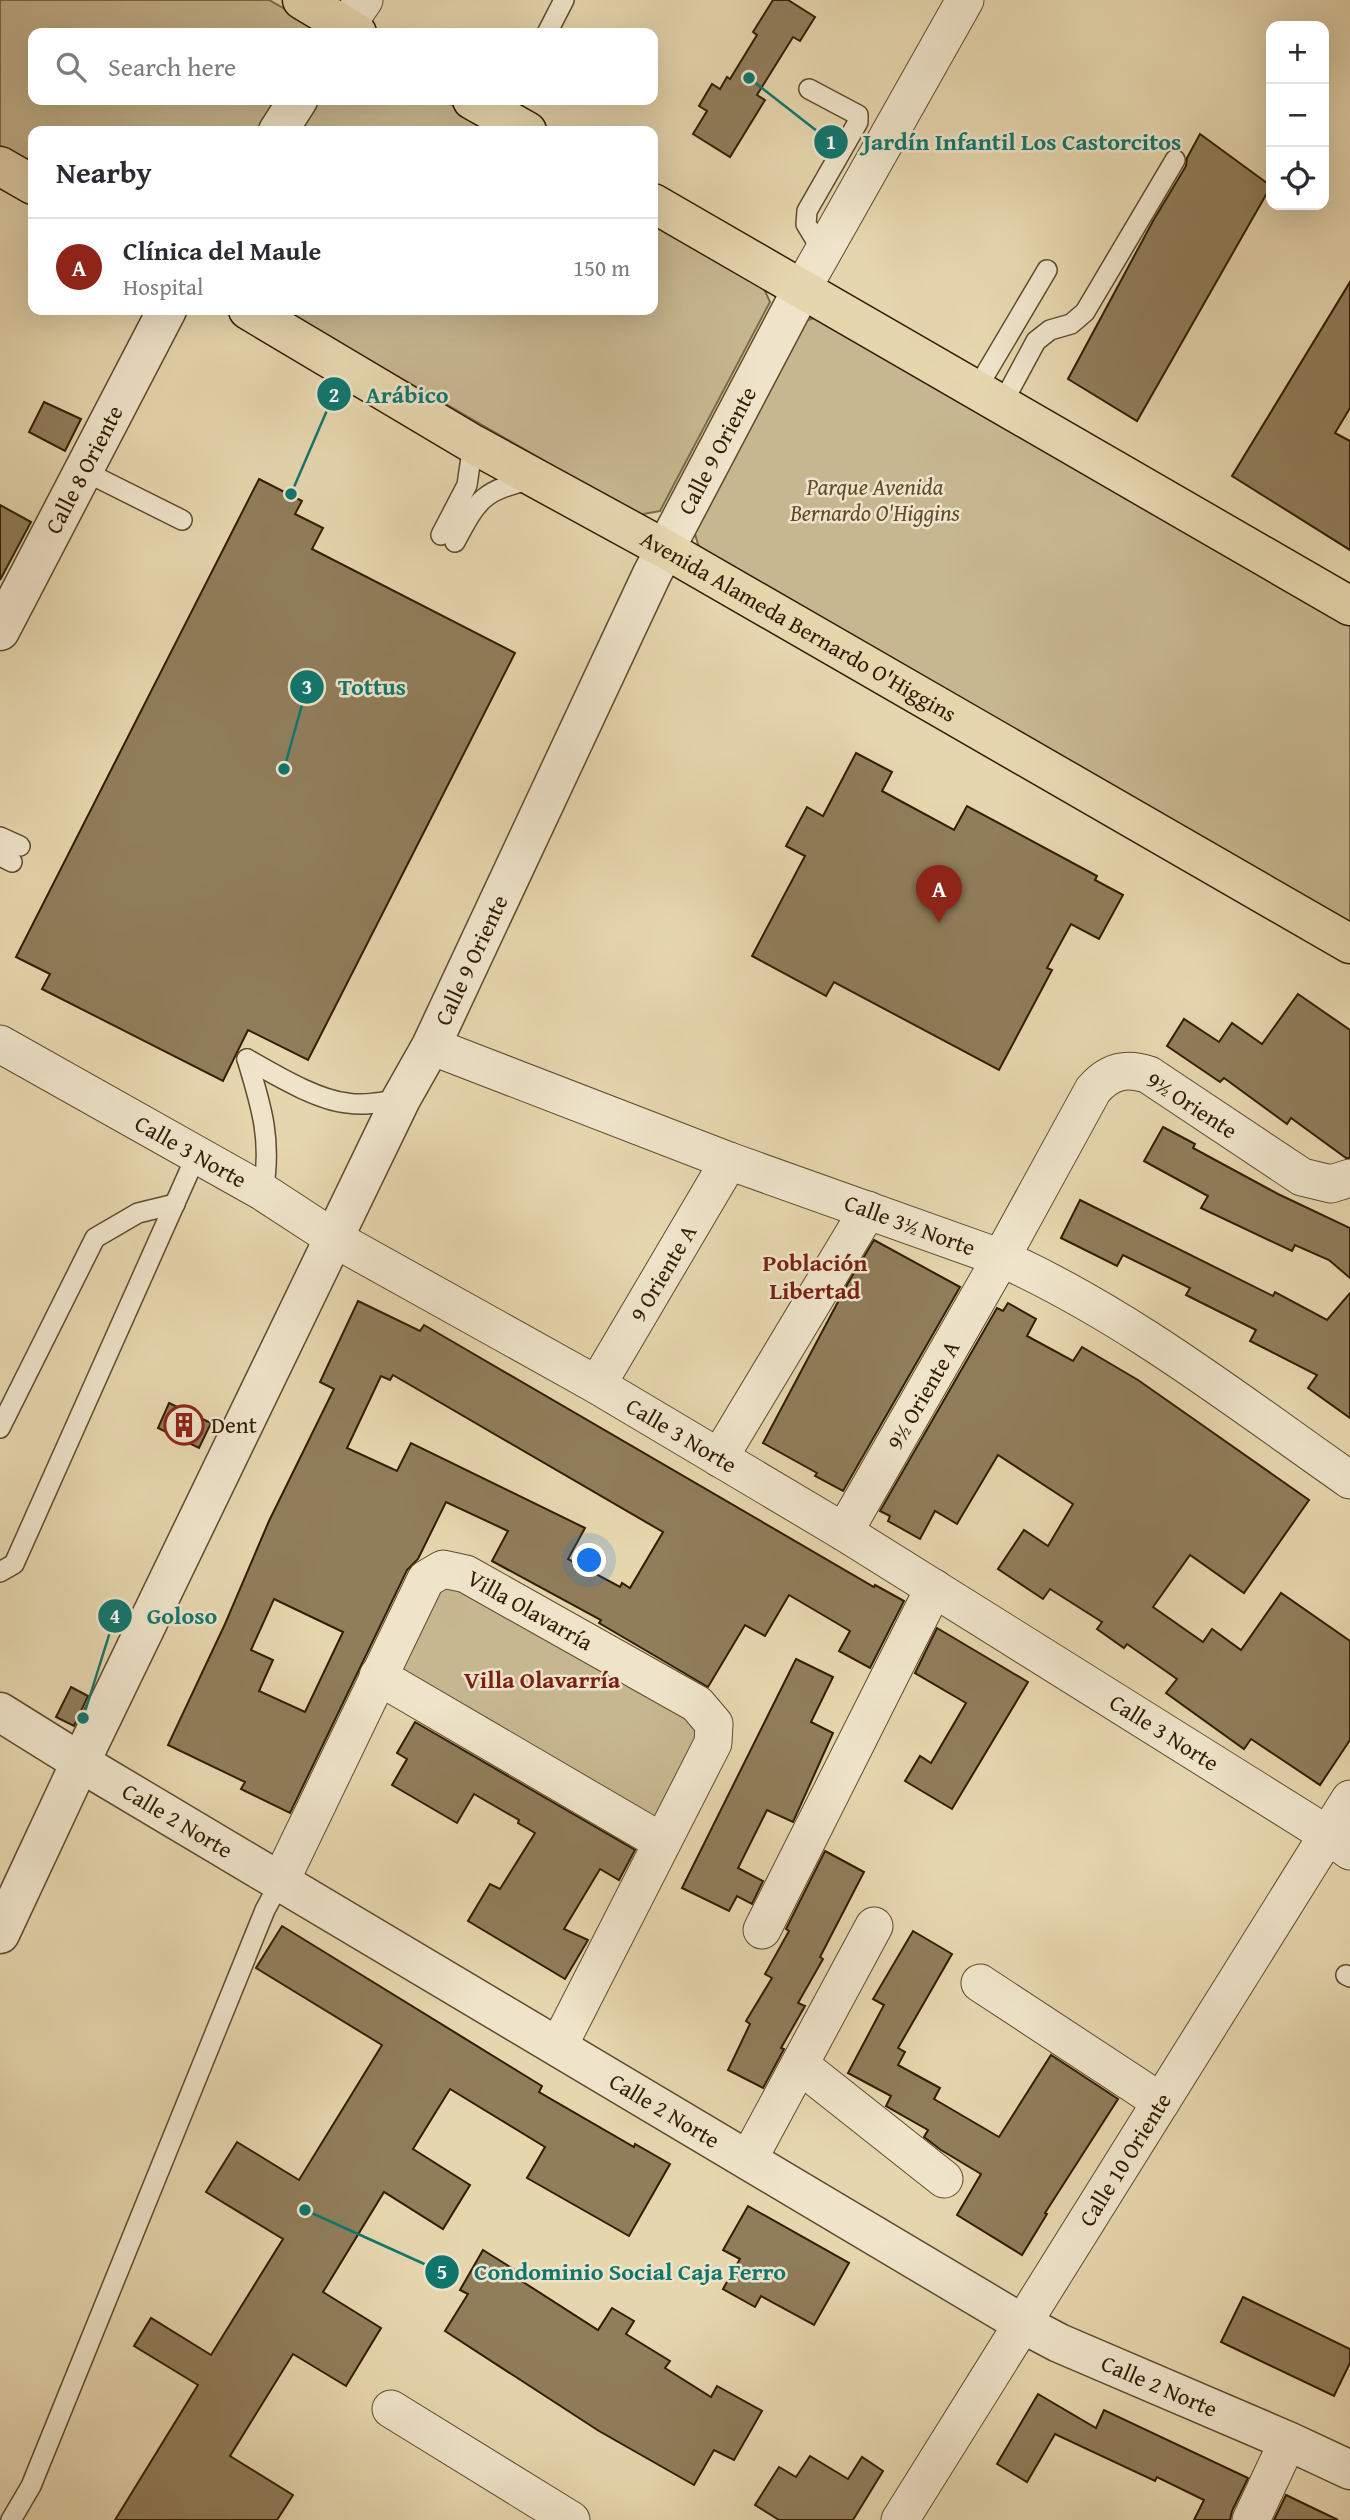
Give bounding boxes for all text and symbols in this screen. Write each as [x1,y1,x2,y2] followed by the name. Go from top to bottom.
[1266,21,1329,210] map controls
[1266,21,1329,84] button: +
[28,28,658,105] search box
[108,47,236,86] text: Search here
[52,48,90,86] icon: search
[1266,84,1329,147] button: −
[814,119,1195,164] callout: Jardín Infantil Los Castorcitos
[859,124,1181,159] text: Jardín Infantil Los Castorcitos
[826,126,836,157] text: 1
[1266,147,1329,210] button: locate
[56,150,152,194] text: Nearby
[123,231,321,270] text: Clínica del Maule
[72,251,86,284] text: A
[573,251,630,284] text: 150 m
[123,270,203,303] text: Hospital
[316,372,462,417] callout: Arábico
[365,377,449,412] text: Arábico
[329,379,339,410] text: 2
[669,380,764,520] street label: Calle 9 Oriente
[36,399,131,539] street label: Calle 8 Oriente
[789,470,961,529] park label: Parque Avenida Bernardo O'Higgins
[635,522,963,730] street label: Avenida Alameda Bernardo O'Higgins
[289,665,420,710] callout: Tottus
[338,669,406,704] text: Tottus
[302,671,312,702] text: 3
[916,865,962,923] pin: A
[426,889,516,1031] street label: Calle 9 Oriente
[1140,1063,1244,1146] street label: 9½ Oriente
[129,1106,253,1196] street label: Calle 3 Norte
[840,1186,980,1263] street label: Calle 3½ Norte
[621,1218,704,1328] street label: 9 Oriente A
[762,1245,868,1308] district label: Población Libertad
[878,1334,967,1456] street label: 9½ Oriente A
[620,1389,743,1481] street label: Calle 3 Norte
[163,1404,205,1446] building icon: Dent
[211,1408,257,1441] place label: Dent
[572,1543,606,1577] your location
[461,1561,599,1658] street label: Villa Olavarría
[98,1593,231,1638] callout: Goloso
[147,1598,218,1633] text: Goloso
[110,1600,121,1631] text: 4
[464,1662,621,1697] district label: Villa Olavarría
[1103,1685,1226,1779] street label: Calle 3 Norte
[116,1774,239,1866] street label: Calle 2 Norte
[603,2064,726,2156] street label: Calle 2 Norte
[1070,2086,1179,2232] street label: Calle 10 Oriente
[425,2249,800,2294] callout: Condominio Social Caja Ferro
[474,2254,786,2289] text: Condominio Social Caja Ferro
[437,2256,447,2287] text: 5
[1096,2346,1223,2425] street label: Calle 2 Norte

